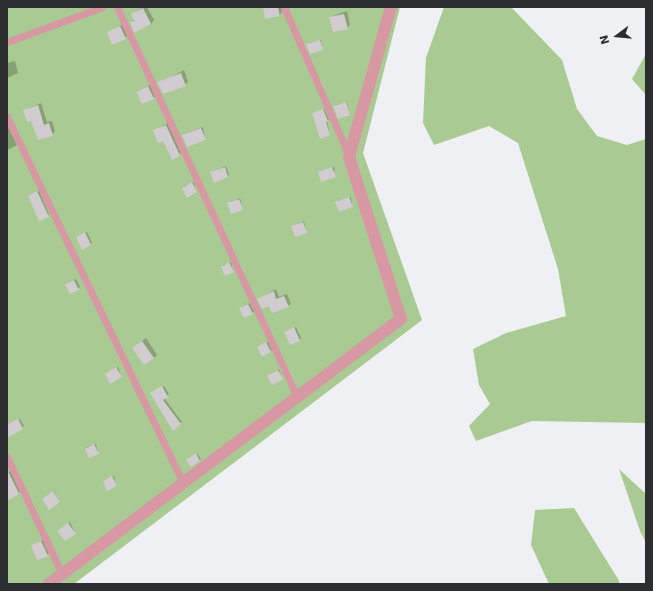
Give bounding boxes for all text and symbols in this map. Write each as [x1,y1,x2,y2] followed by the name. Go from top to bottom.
[597,16,637,56] north arrow
[597,33,613,46] text: N

